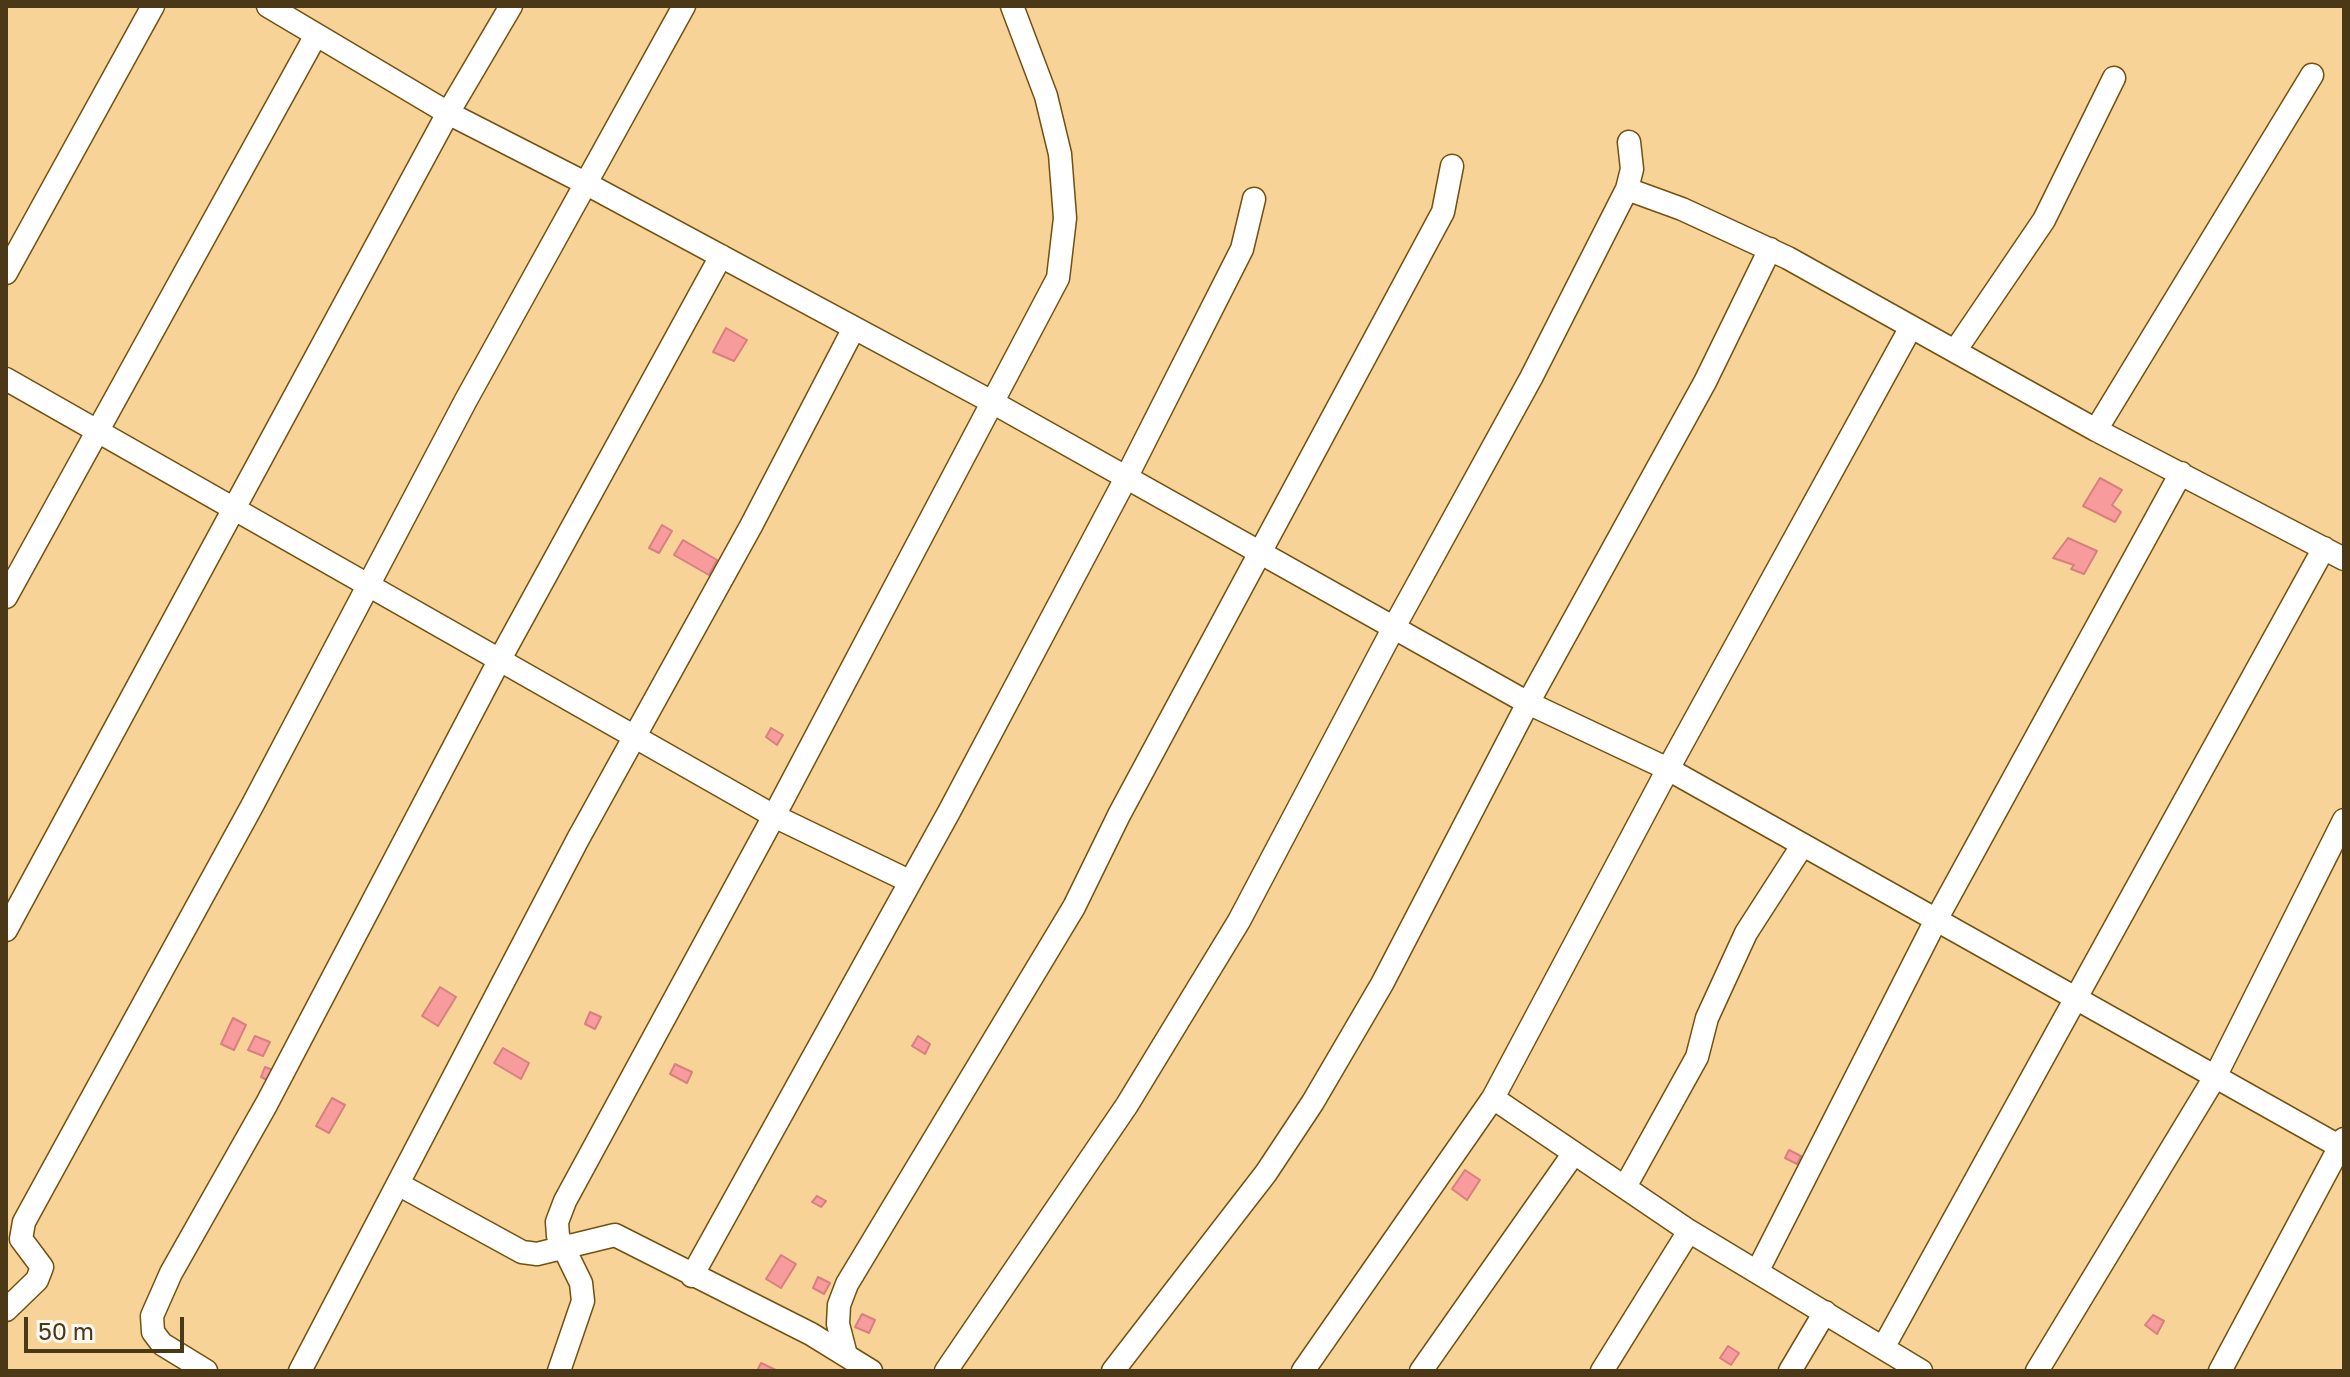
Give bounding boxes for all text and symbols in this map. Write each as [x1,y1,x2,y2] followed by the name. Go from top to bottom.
[28,1301,188,1351] scale bar
[38,1316,94,1345] text: 50 m

